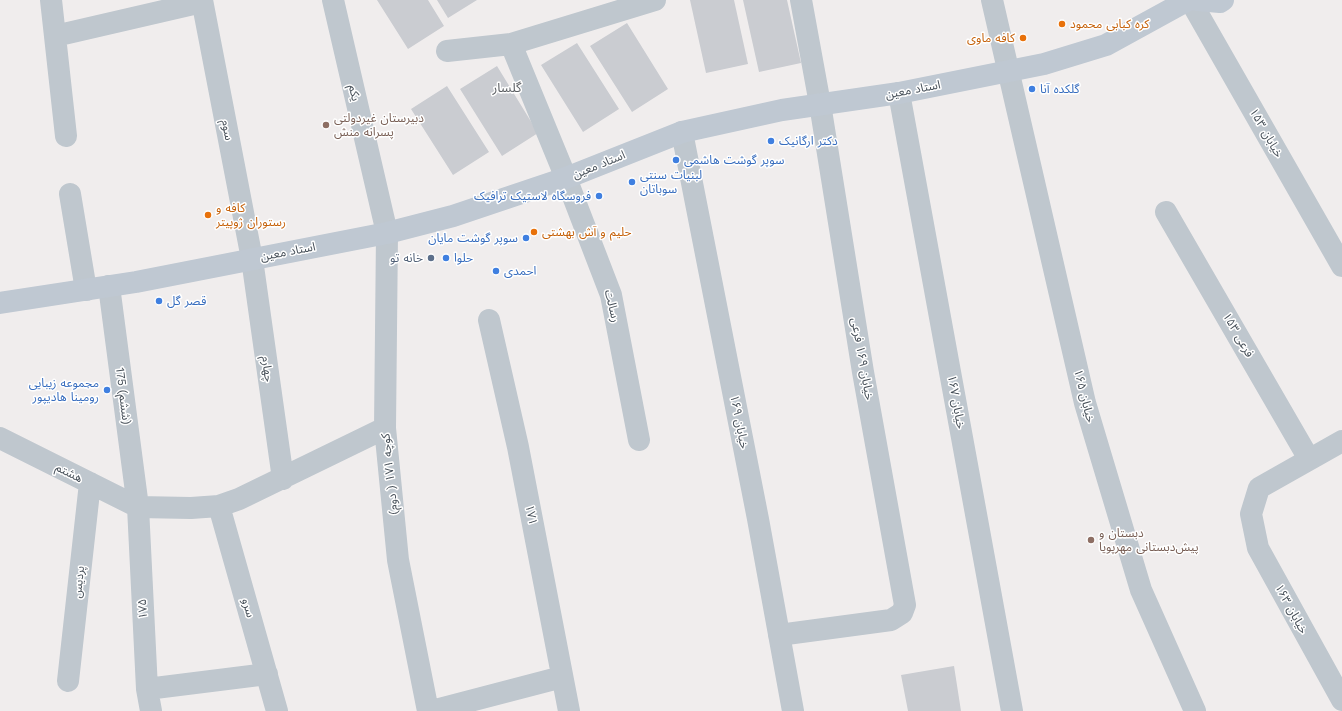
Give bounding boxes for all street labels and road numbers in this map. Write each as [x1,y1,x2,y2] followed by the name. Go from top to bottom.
[884,78,942,102] street label: استاد معین
[345,83,363,103] street label: یکم
[1246,106,1286,160] street label: خیابان ۱۵۳
[218,118,236,142] street label: سوم
[570,148,628,182] street label: استاد معین
[259,240,317,264] street label: استاد معین
[601,288,623,324] street label: رسالت
[1219,310,1257,360] street label: ۱۵۳ فرعی
[848,317,876,401] street label: خیابان ۱۶۹ فرعی
[258,355,276,383] street label: چهارم
[112,367,134,425] street label: 175 (ششم)
[1070,368,1098,424] street label: خیابان ۱۶۵
[944,374,968,430] street label: خیابان ۱۶۷
[727,394,751,450] street label: خیابان ۱۶۹
[379,433,401,515] street label: کوچه ۱۷۱ ( دوم)
[53,460,85,486] street label: هشتم
[522,504,540,526] street label: ۱۷۱
[70,565,88,599] street label: پردیس
[1271,582,1311,636] street label: خیابان ۱۶۳
[238,597,258,619] street label: سرو
[135,598,151,620] street label: ۱۷۵

